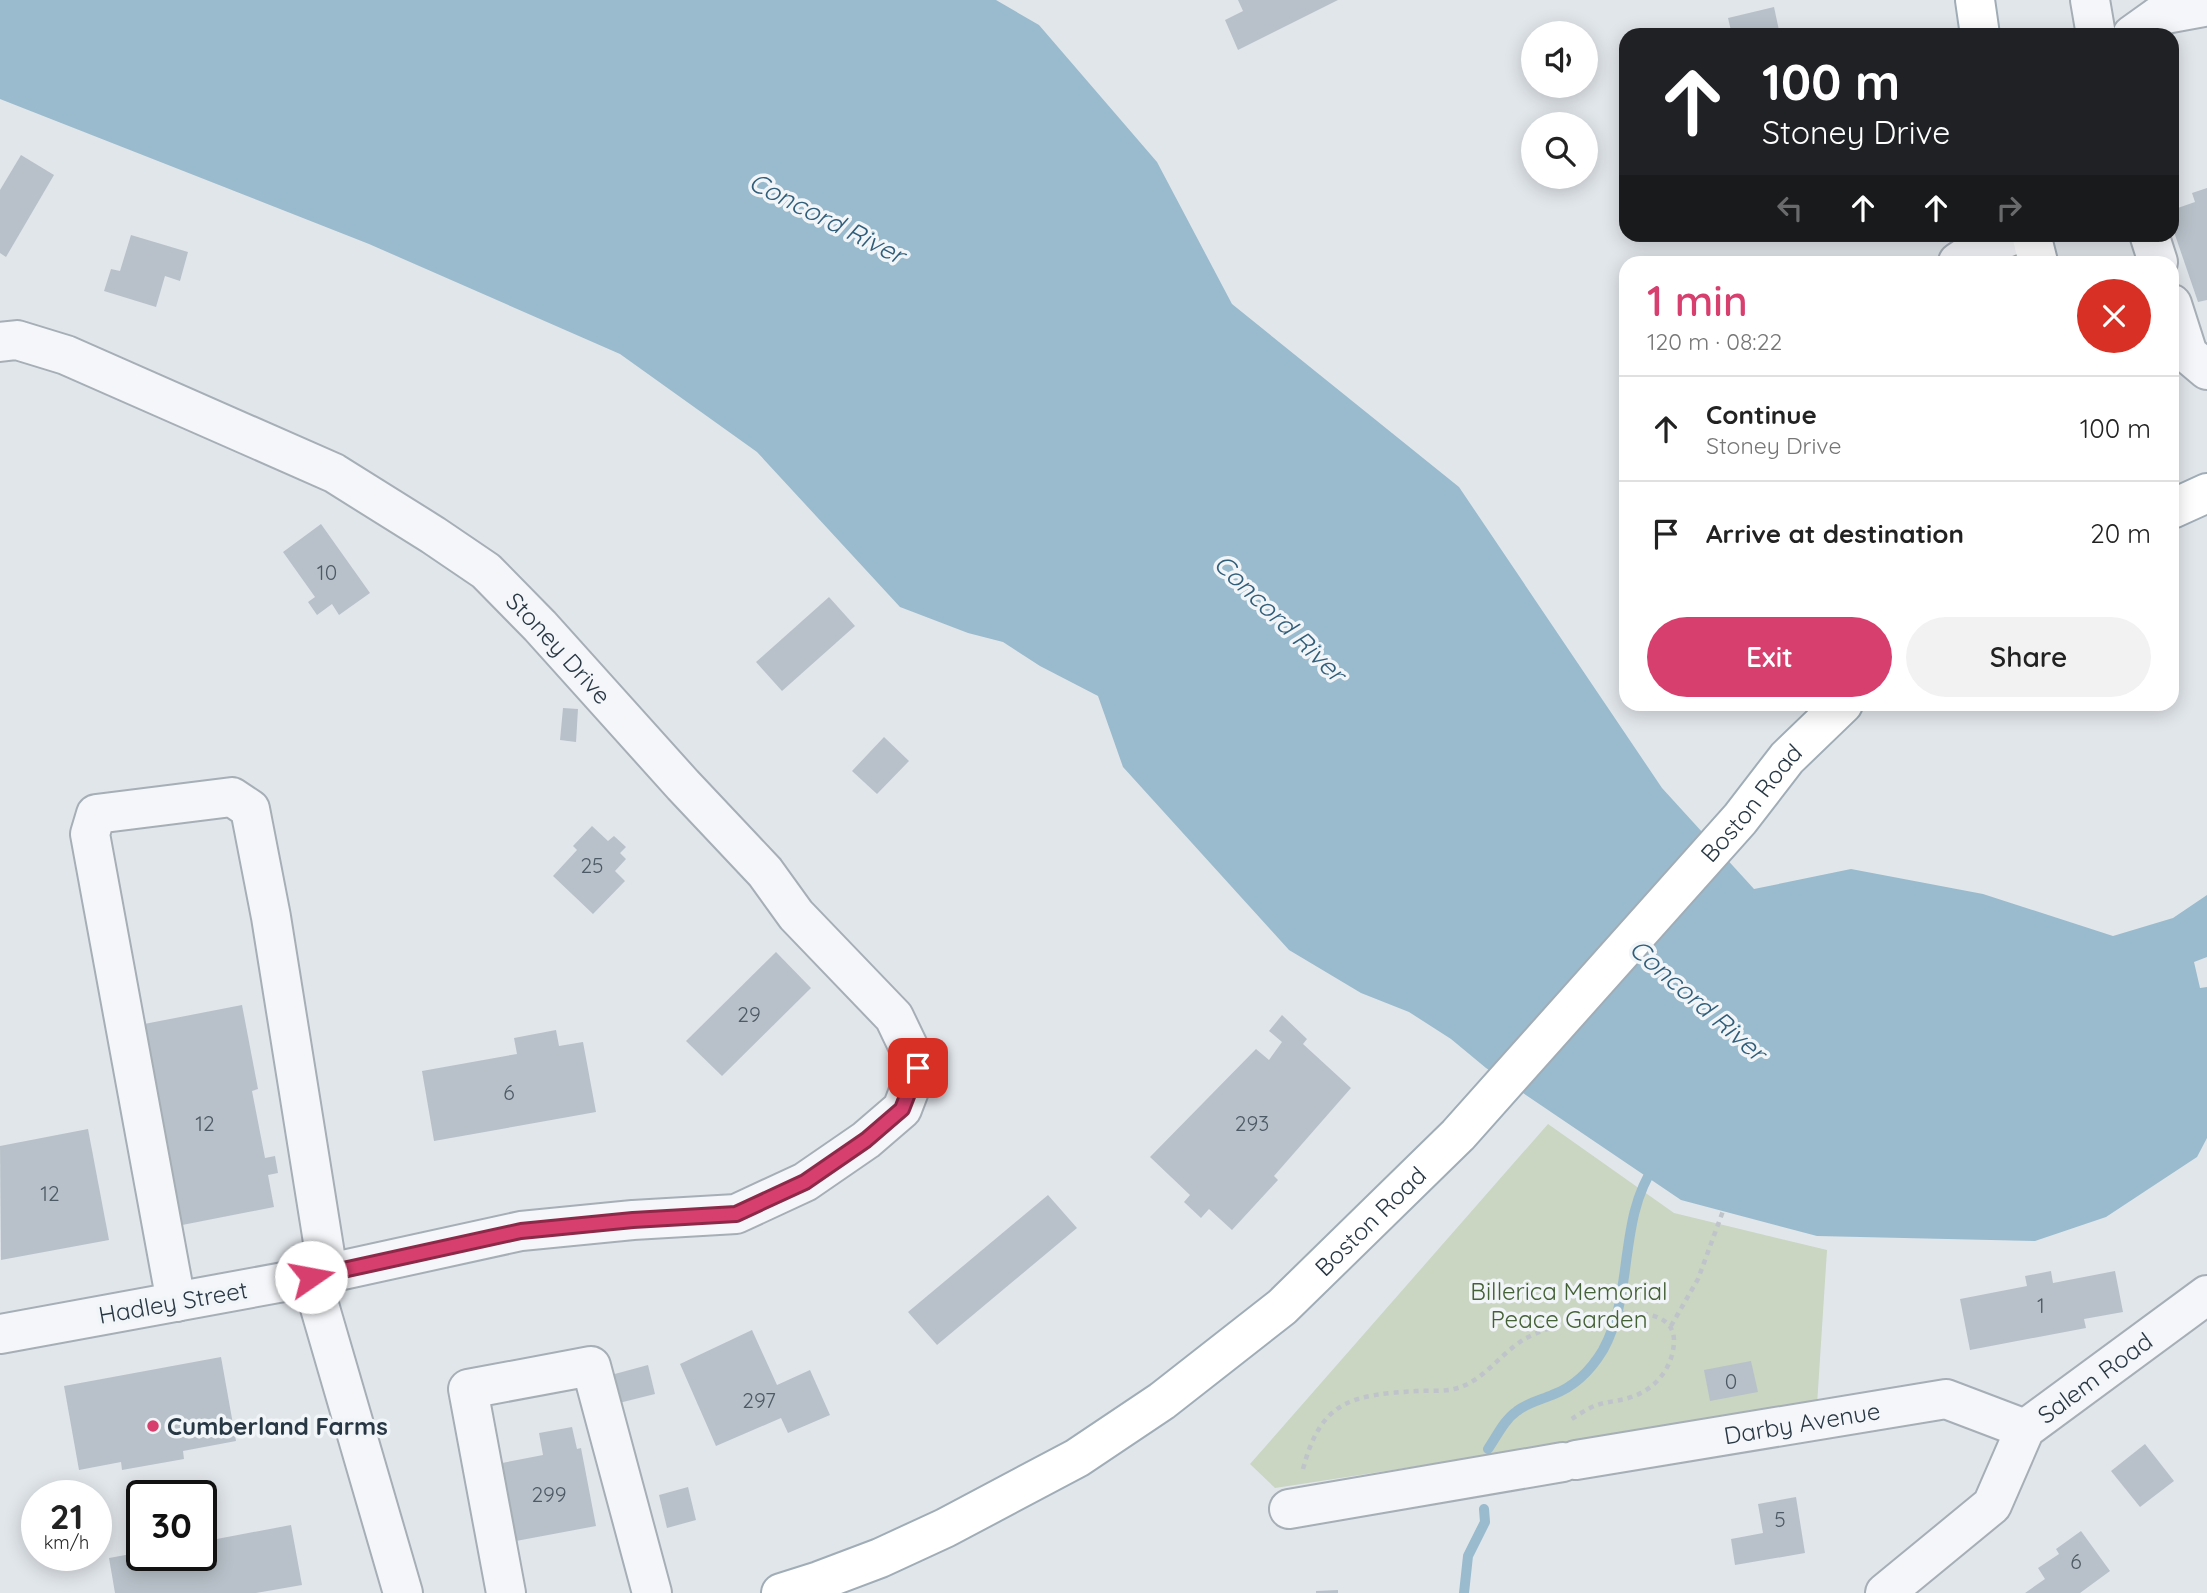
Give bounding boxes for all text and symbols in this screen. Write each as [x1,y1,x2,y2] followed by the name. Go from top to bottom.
[1521,21,1598,189] map controls
[1521,21,1598,98] button: sound
[1762,51,1900,112] text: 100 m
[1647,56,1738,147] icon: ahead
[1521,112,1598,189] button: search
[1762,112,1950,152] text: Stoney Drive
[744,165,913,273] water label: Concord River
[1771,189,1809,227] icon: left
[1844,189,1882,227] icon: ahead
[1917,189,1955,227] icon: ahead
[1990,189,2028,227] icon: right
[1647,274,1748,327] text: 1 min
[2077,279,2151,353] button: close
[1647,327,1782,356] text: 120 m · 08:22
[1706,398,1817,431] text: Continue
[1647,410,1685,448] icon: ahead
[2080,412,2151,445] text: 100 m
[1706,431,1841,460] text: Stoney Drive
[1647,515,1685,553] icon: arrive
[1706,517,1964,550] text: Arrive at destination
[2090,517,2151,550] text: 20 m
[1207,547,1355,691] water label: Concord River
[317,559,337,585] house number: 10
[500,586,618,710] street label: Stoney Drive
[1647,617,1892,697] button: Exit
[1906,617,2151,697] button: Share
[1694,737,1808,868] street label: Boston Road
[580,852,604,878] house number: 25
[1623,932,1775,1070] water label: Concord River
[737,1001,761,1027] house number: 29
[888,1038,948,1098] pin
[899,1049,937,1087] icon: arrive
[503,1079,515,1105] house number: 6
[195,1110,215,1136] house number: 12
[1235,1110,1269,1136] house number: 293
[1308,1160,1432,1282] street label: Boston Road
[40,1180,60,1206] house number: 12
[274,1240,348,1314] position arrow
[96,1274,250,1330] street label: Hadley Street
[1470,1276,1668,1334] park label: Billerica Memorial Peace Garden
[2037,1292,2045,1318] house number: 1
[2032,1326,2158,1430] street label: Salem Road
[1725,1368,1737,1394] house number: 0
[742,1387,776,1413] house number: 297
[1722,1395,1882,1450] street label: Darby Avenue
[167,1411,388,1441] place label: Cumberland Farms
[145,1418,161,1434] marker: Cumberland Farms
[126,1480,217,1571] speed limit sign: 30
[531,1481,567,1507] house number: 299
[50,1494,83,1538] text: 21
[1774,1506,1786,1532] house number: 5
[44,1531,89,1554] text: km/h
[2070,1548,2082,1574] house number: 6

